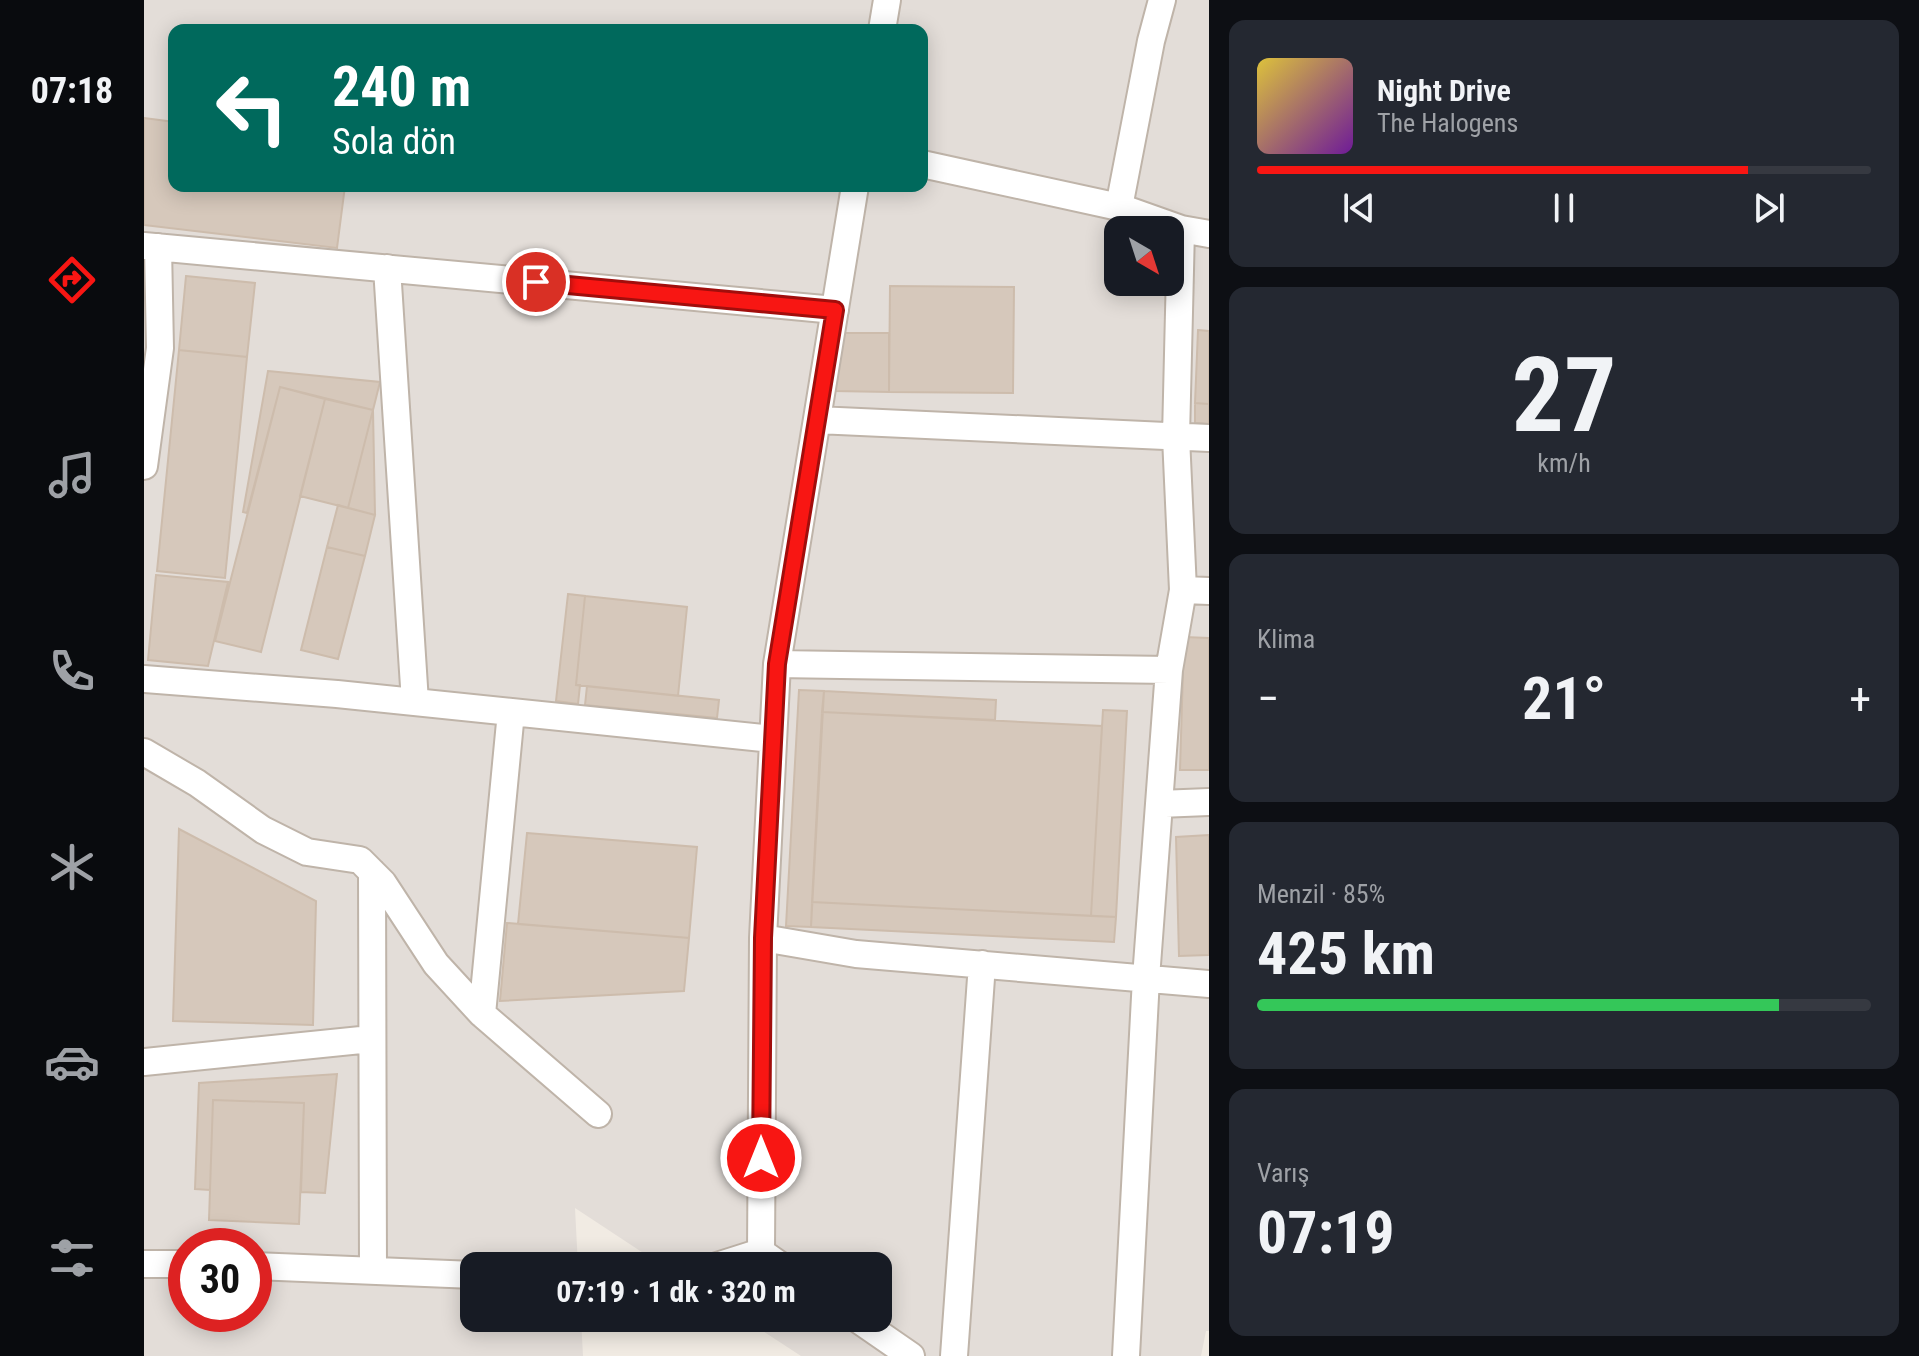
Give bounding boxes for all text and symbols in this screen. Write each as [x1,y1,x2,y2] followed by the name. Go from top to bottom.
[332,54,471,120] text: 240 m
[200,56,304,160] icon: left
[31,70,113,112] text: 07:18
[1377,73,1511,108] text: Night Drive
[1377,108,1518,138] text: The Halogens
[332,121,456,163] text: Sola dön
[1337,186,1381,230] icon: previous
[1542,186,1586,230] icon: pause
[1747,186,1791,230] icon: next
[1104,216,1184,296] north arrow
[1104,216,1184,296] map controls
[502,248,570,316] pin
[44,252,100,308] icon: directions
[514,260,558,304] icon: arrive
[1511,335,1617,456] text: 27
[44,447,100,503] icon: music
[1537,448,1591,478] text: km/h
[1257,624,1315,654] text: Klima
[44,643,100,699] icon: phone
[1522,663,1606,734] text: 21°
[1257,673,1279,725] text: −
[1849,673,1871,725] text: +
[44,839,100,895] icon: climate
[1257,879,1385,909] text: Menzil · 85%
[1257,918,1435,989] text: 425 km
[44,1034,100,1090] icon: car
[719,1116,803,1200] position arrow
[1257,1158,1309,1188] text: Varış
[1257,1197,1395,1268] text: 07:19
[168,1228,272,1332] speed limit sign: 30
[44,1230,100,1286] icon: filters
[556,1274,796,1309] text: 07:19 · 1 dk · 320 m

